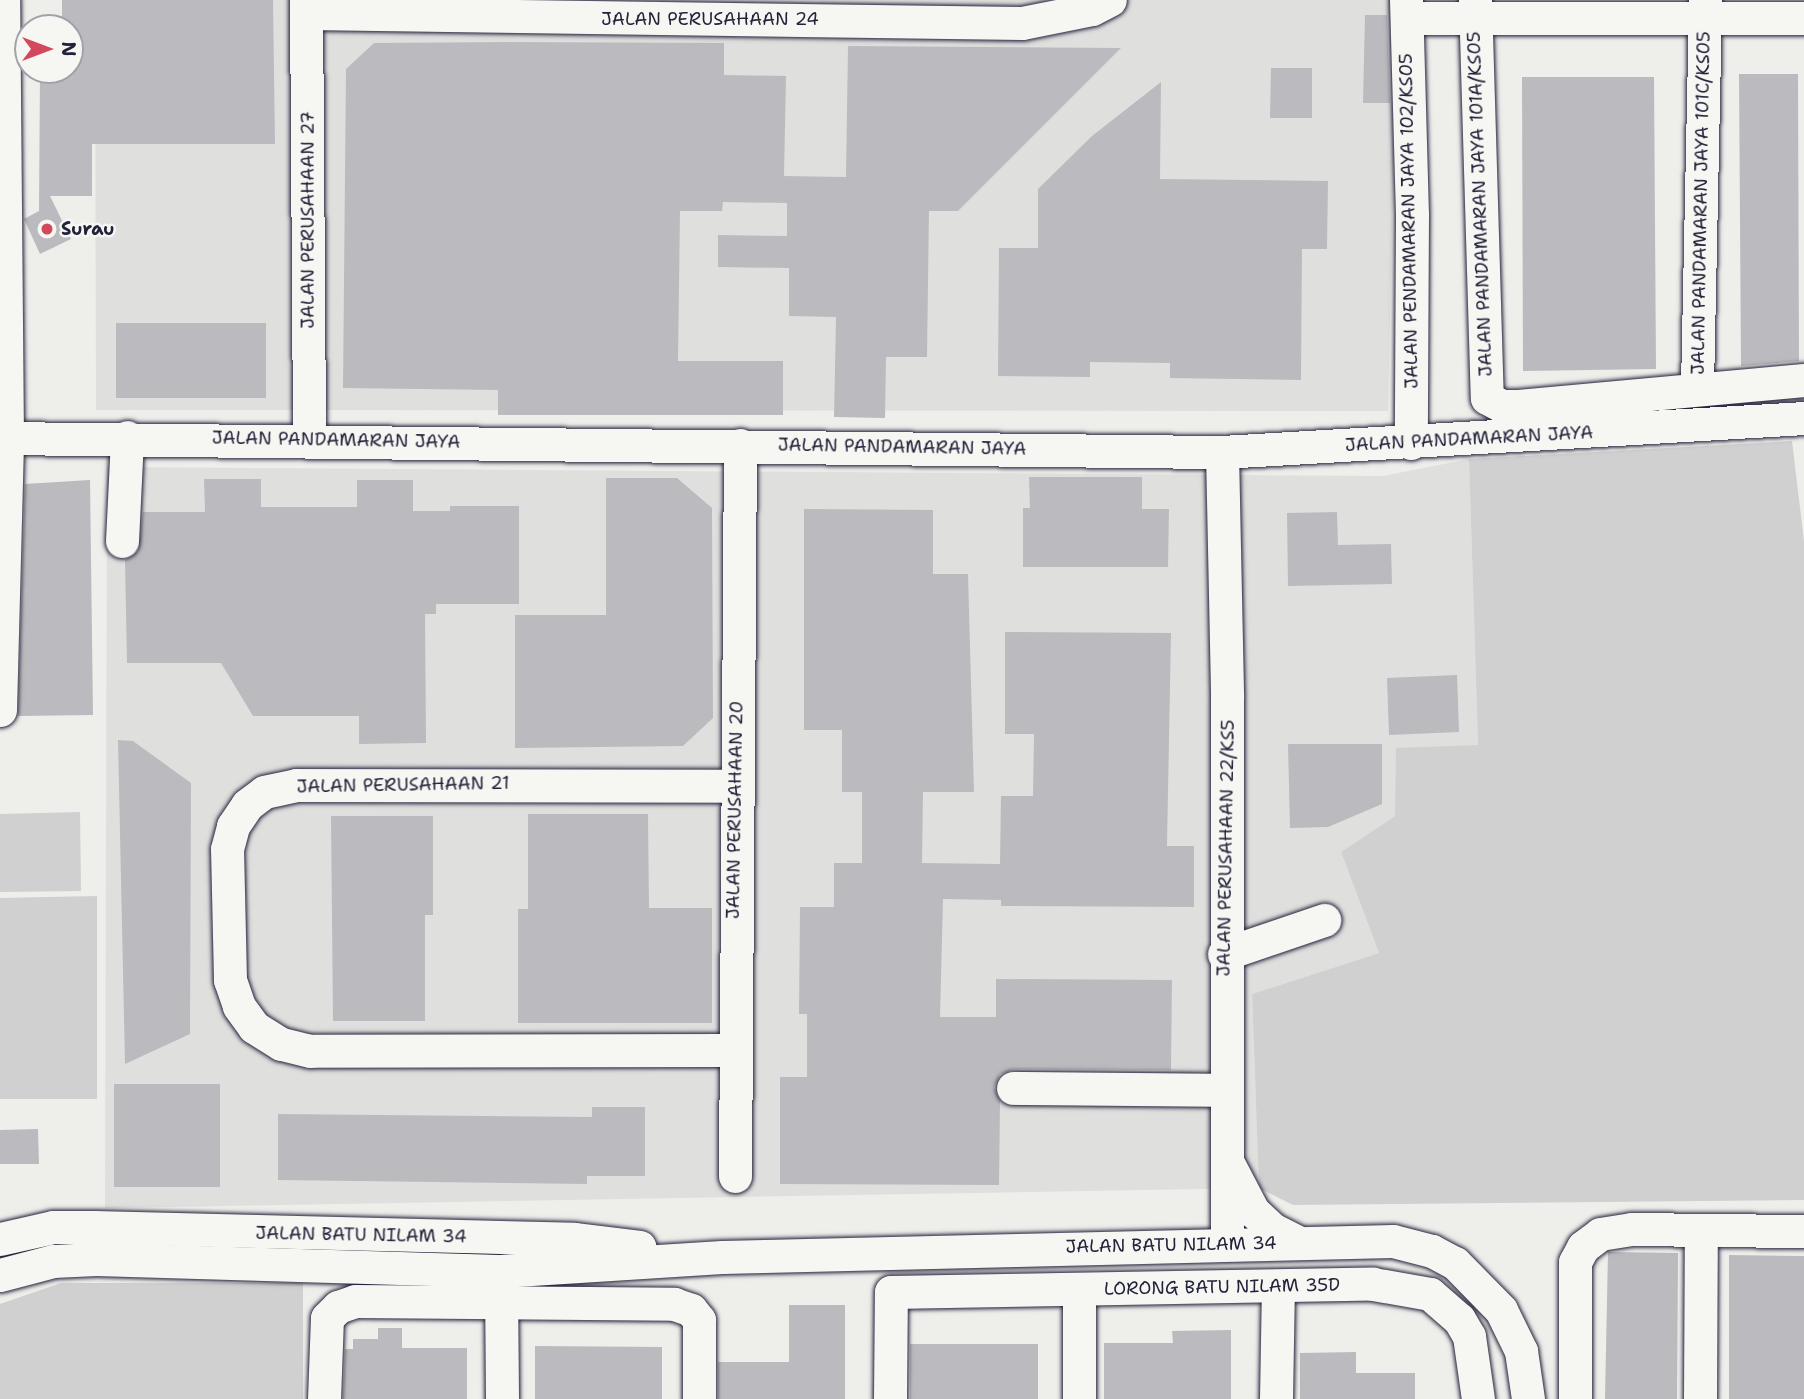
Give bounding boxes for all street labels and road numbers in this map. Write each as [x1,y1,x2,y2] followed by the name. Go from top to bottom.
[601,8,819,30] street label: JALAN PERUSAHAAN 24
[1463,31,1497,377] street label: JALAN PANDAMARAN JAYA 101A/KS05
[1687,31,1715,375] street label: JALAN PANDAMARAN JAYA 101C/KS05
[1395,53,1423,389] street label: JALAN PENDAMARAN JAYA 102/KS05
[297,111,319,329] street label: JALAN PERUSAHAAN 27
[1344,422,1594,456] street label: JALAN PANDAMARAN JAYA
[212,427,460,453] street label: JALAN PANDAMARAN JAYA
[778,434,1026,460] street label: JALAN PANDAMARAN JAYA
[722,701,748,919] street label: JALAN PERUSAHAAN 20
[1213,719,1239,977] street label: JALAN PERUSAHAAN 22/KS5
[296,772,510,798] street label: JALAN PERUSAHAAN 21
[255,1222,467,1248] street label: JALAN BATU NILAM 34
[1065,1232,1277,1258] street label: JALAN BATU NILAM 34
[1104,1274,1340,1300] street label: LORONG BATU NILAM 35D

